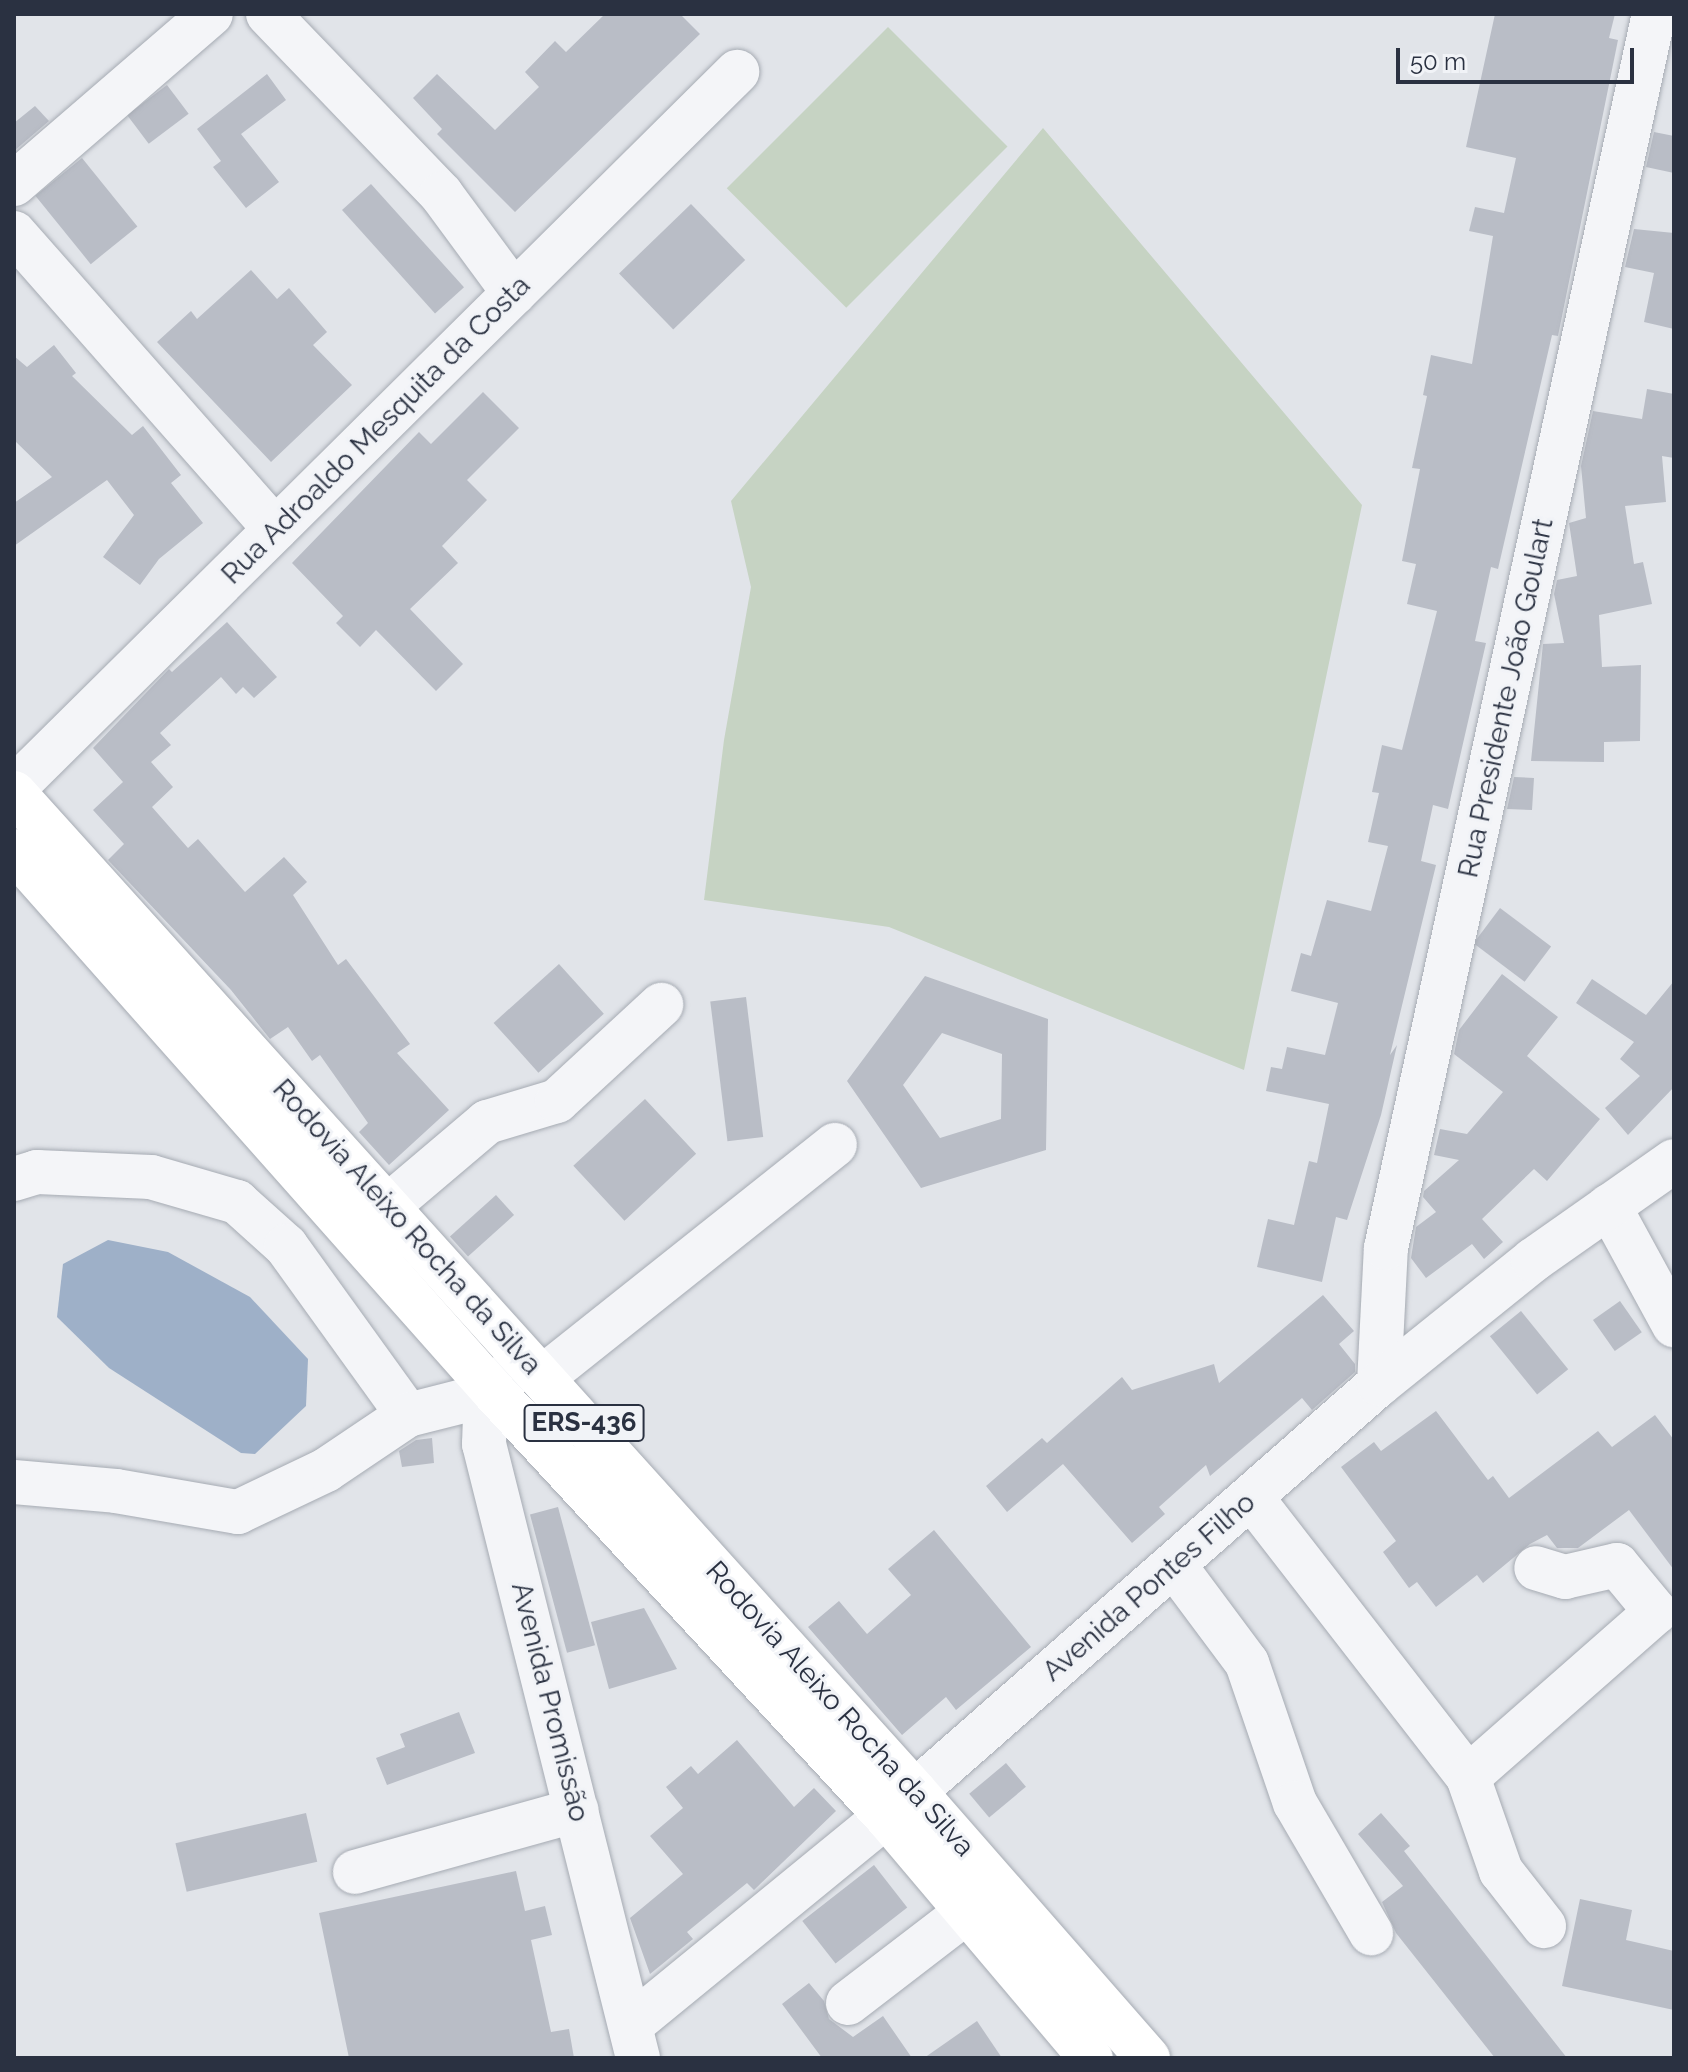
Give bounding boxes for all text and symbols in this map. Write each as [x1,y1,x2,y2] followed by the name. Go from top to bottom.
[1400,32,1638,82] scale bar
[1410,47,1466,76] text: 50 m
[215,269,537,591] street label: Rua Adroaldo Mesquita da Costa
[1451,515,1561,881] street label: Rua Presidente João Goulart
[265,1072,549,1382] street label: Rodovia Aleixo Rocha da Silva
[522,1401,646,1445] road number: ERS-436
[1036,1486,1262,1688] street label: Avenida Pontes Filho
[698,1554,982,1864] street label: Rodovia Aleixo Rocha da Silva
[504,1579,596,1825] street label: Avenida Promissão

